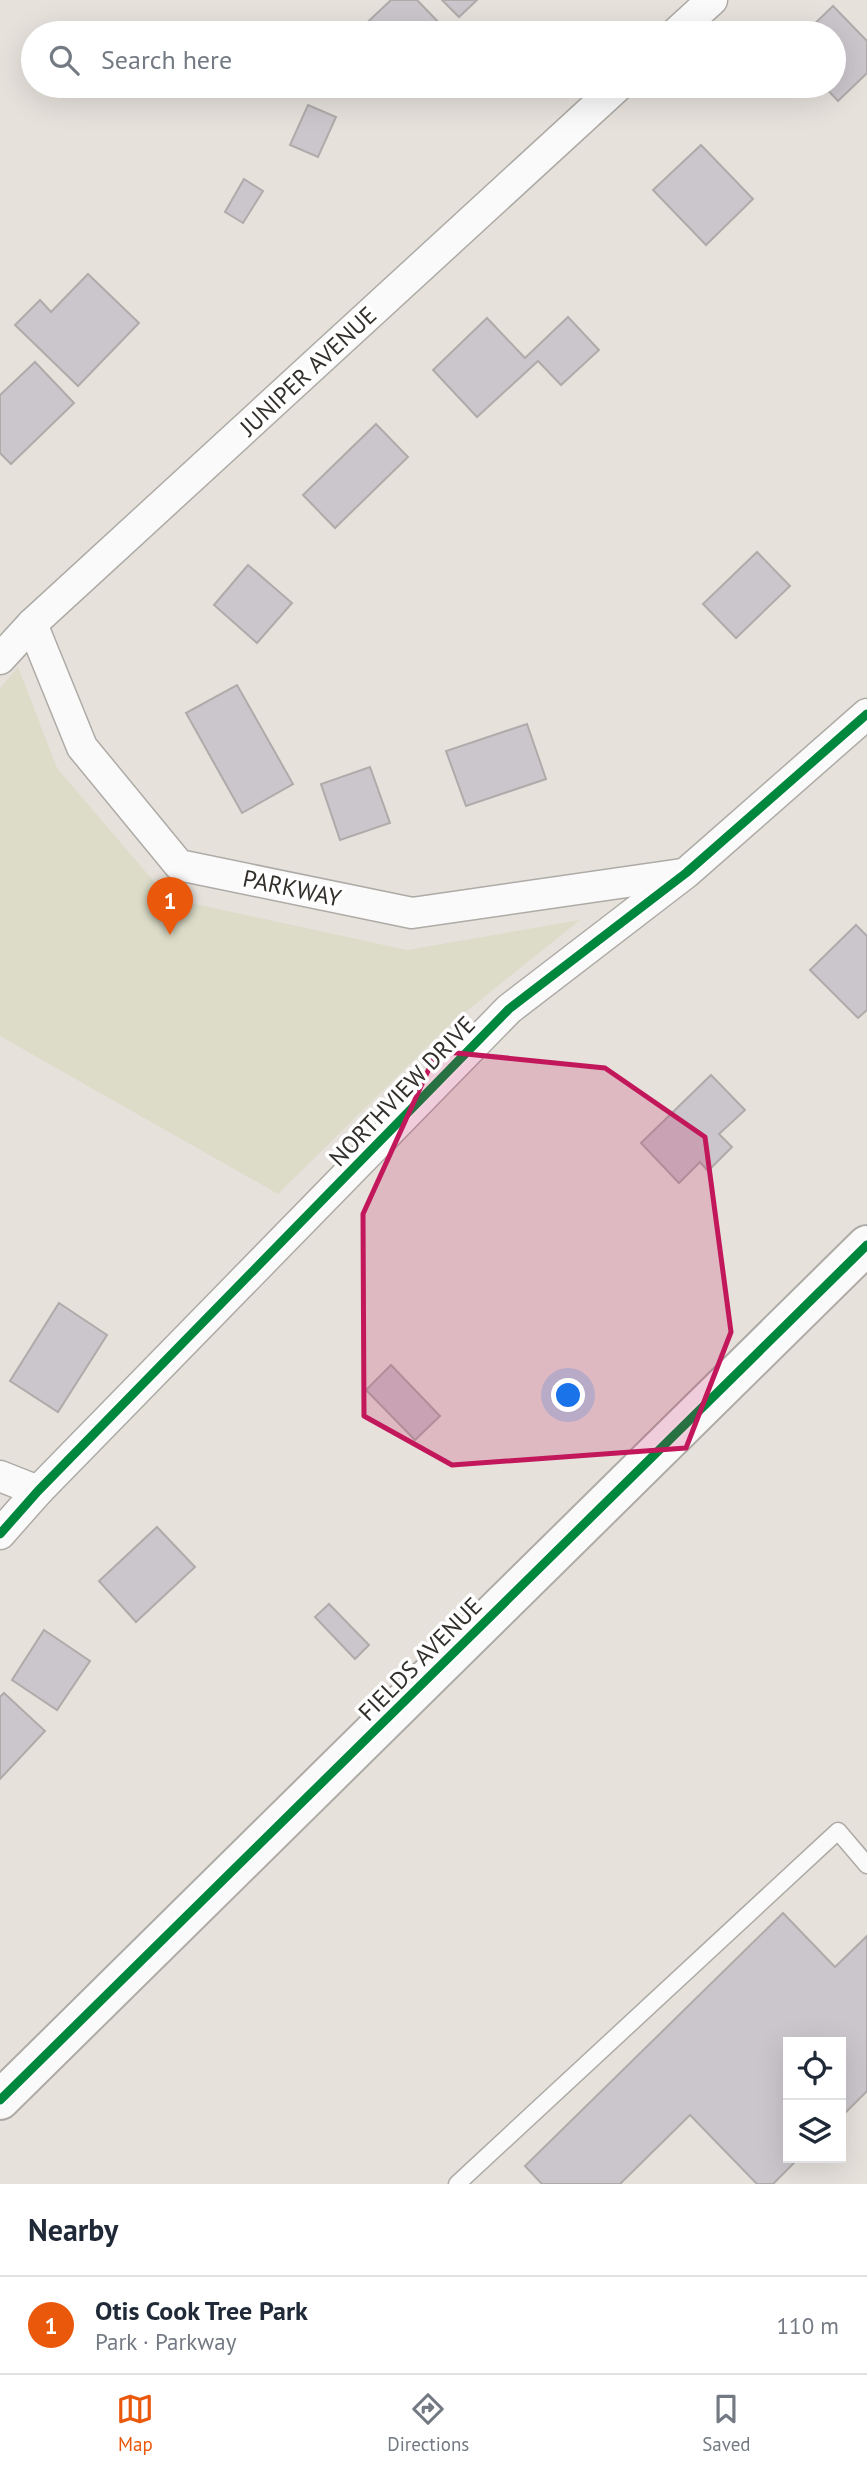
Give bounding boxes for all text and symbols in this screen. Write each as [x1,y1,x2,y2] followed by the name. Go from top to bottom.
[21,21,846,98] search box
[45,41,83,79] icon: search
[101,43,232,76] text: Search here
[232,300,383,443] street label: JUNIPER AVENUE
[240,862,345,914] street label: PARKWAY
[147,877,193,935] pin: 1
[322,1009,482,1173] street label: NORTHVIEW DRIVE
[551,1378,585,1412] your location
[351,1590,489,1728] street label: FIELDS AVENUE
[783,2037,846,2163] map controls
[783,2037,846,2100] button: locate
[783,2100,846,2163] button: layers
[28,2210,118,2249] text: Nearby
[95,2294,308,2327] text: Otis Cook Tree Park
[44,2311,58,2340] text: 1
[777,2311,839,2340] text: 110 m
[95,2327,236,2356] text: Park · Parkway
[116,2390,154,2456] tab: Map
[387,2390,469,2456] tab: Directions
[702,2390,751,2456] tab: Saved

